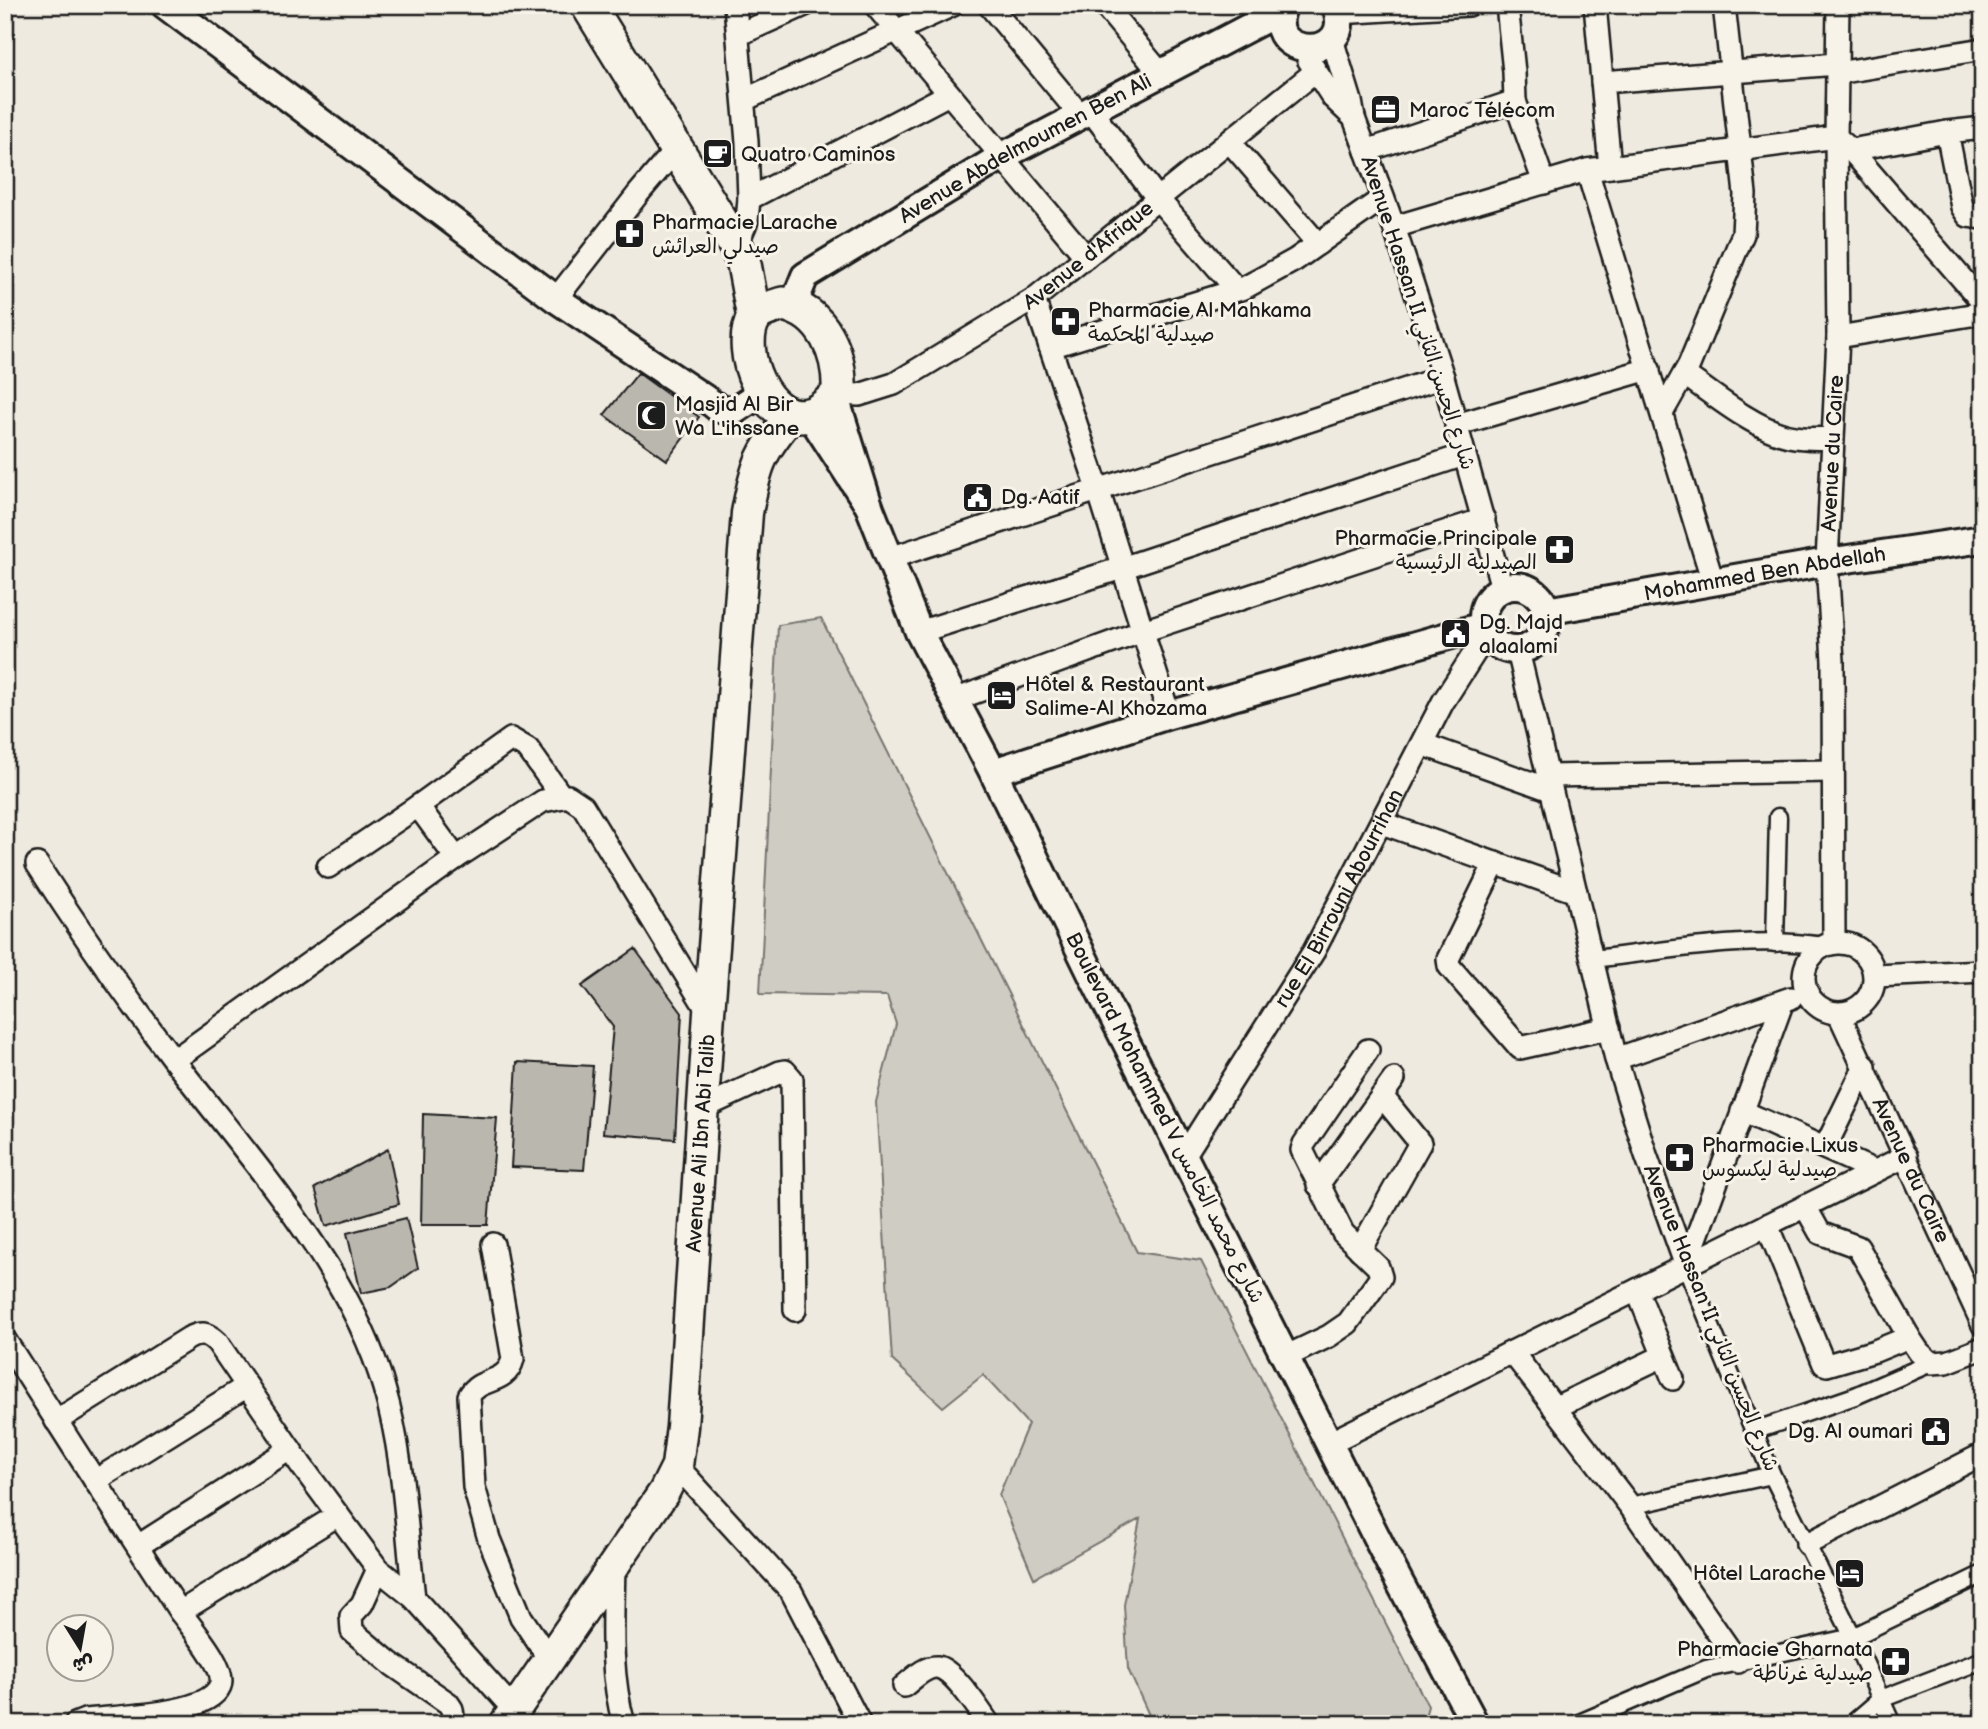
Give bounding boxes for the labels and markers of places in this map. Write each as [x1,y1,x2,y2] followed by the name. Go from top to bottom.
[1369,93,1403,127] office icon: Maroc Télécom
[1409,98,1555,123] place label: Maroc Télécom
[701,137,735,171] cafe icon: Quatro Caminos
[741,142,895,167] place label: Quatro Caminos
[652,210,837,265] place label: Pharmacie Larache صيدلي العرائش
[612,217,646,251] pharmacy icon: Pharmacie Larache صيدلي العرائش
[1088,298,1312,347] place label: Pharmacie Al Mahkama صيدلية المحكمة
[1048,305,1082,339] pharmacy icon: Pharmacie Al Mahkama صيدلية المحكمة
[675,392,799,441] place label: Masjid Al Bir Wa L'ihssane
[635,399,669,433] mosque icon: Masjid Al Bir Wa L'ihssane
[961,480,995,514] public building icon: Dg. Aatif
[1001,485,1081,510] place label: Dg. Aatif
[1335,526,1537,575] place label: Pharmacie Principale الصيدلية الرئيسية
[1543,533,1577,567] pharmacy icon: Pharmacie Principale الصيدلية الرئيسية
[1479,610,1563,659] place label: Dg. Majd alaalami
[1439,617,1473,651] public building icon: Dg. Majd alaalami
[1025,672,1208,721] place label: Hôtel & Restaurant Salime-Al Khozama
[985,679,1019,713] hotel icon: Hôtel & Restaurant Salime-Al Khozama
[1702,1133,1858,1183] place label: Pharmacie Lixus صيدلية ليكسوس
[1662,1140,1696,1174] pharmacy icon: Pharmacie Lixus صيدلية ليكسوس
[1919,1414,1953,1448] public building icon: Dg. Al oumari
[1788,1419,1913,1444] place label: Dg. Al oumari
[1832,1556,1866,1590] hotel icon: Hôtel Larache
[1693,1561,1826,1586] place label: Hôtel Larache
[1677,1637,1873,1686] place label: Pharmacie Gharnata صيدلية غرناطة
[1879,1644,1913,1678] pharmacy icon: Pharmacie Gharnata صيدلية غرناطة

